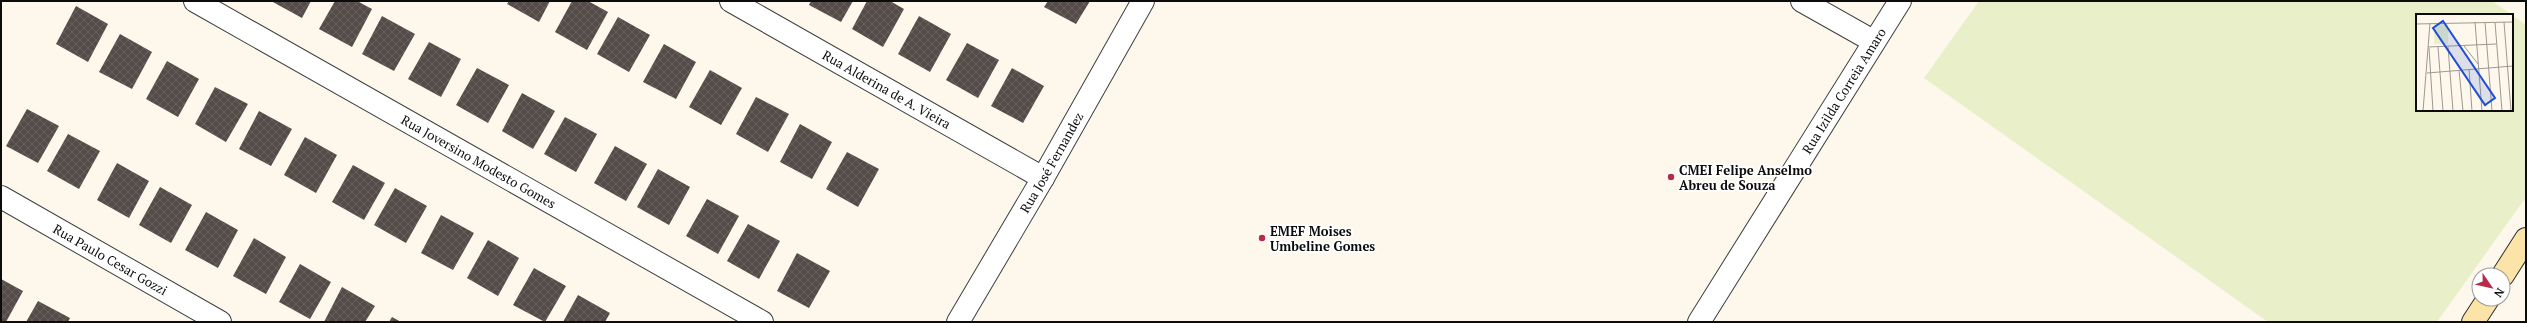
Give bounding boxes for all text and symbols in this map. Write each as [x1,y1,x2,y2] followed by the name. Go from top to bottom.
[2416,14,2513,111] inset map
[1798,24,1890,157] street label: Rua Izilda Correia Amaro
[819,46,954,133] street label: Rua Alderina de A. Vieira
[1016,109,1087,216] street label: Rua José Fernandez
[398,111,559,213] street label: Rua Joversino Modesto Gomes
[1679,161,1812,194] place label: CMEI Felipe Anselmo Abreu de Souza
[1666,172,1676,182] marker: CMEI Felipe Anselmo Abreu de Souza
[50,220,171,299] street label: Rua Paulo Cesar Gozzi
[1270,222,1375,255] place label: EMEF Moises Umbeline Gomes
[1257,233,1267,243] marker: EMEF Moises Umbeline Gomes
[2471,267,2511,307] north arrow
[2491,285,2507,301] text: N

